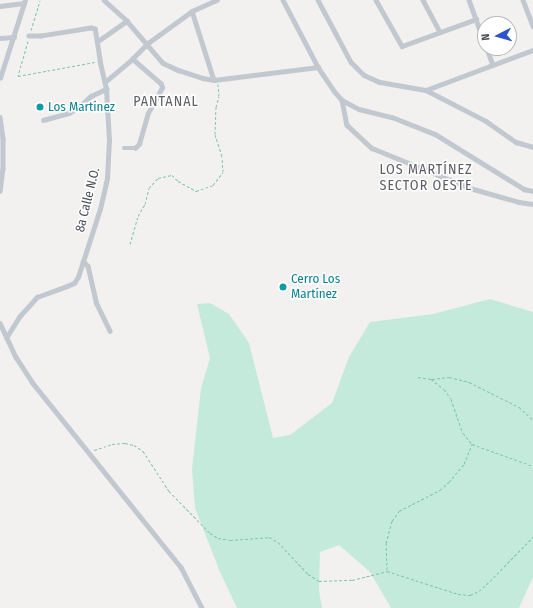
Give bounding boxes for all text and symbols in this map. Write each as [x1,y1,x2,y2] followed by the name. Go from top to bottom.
[477,16,517,56] north arrow
[479,33,492,41] text: N
[133,94,199,110] district label: PANTANAL
[48,99,115,115] place label: Los Martínez
[35,102,45,112] marker: Los Martínez
[380,162,472,194] district label: LOS MARTÍNEZ SECTOR OESTE
[72,166,104,234] street label: 8a Calle N.O.
[291,272,340,303] place label: Cerro Los Martínez
[278,282,288,292] marker: Cerro Los Martínez

